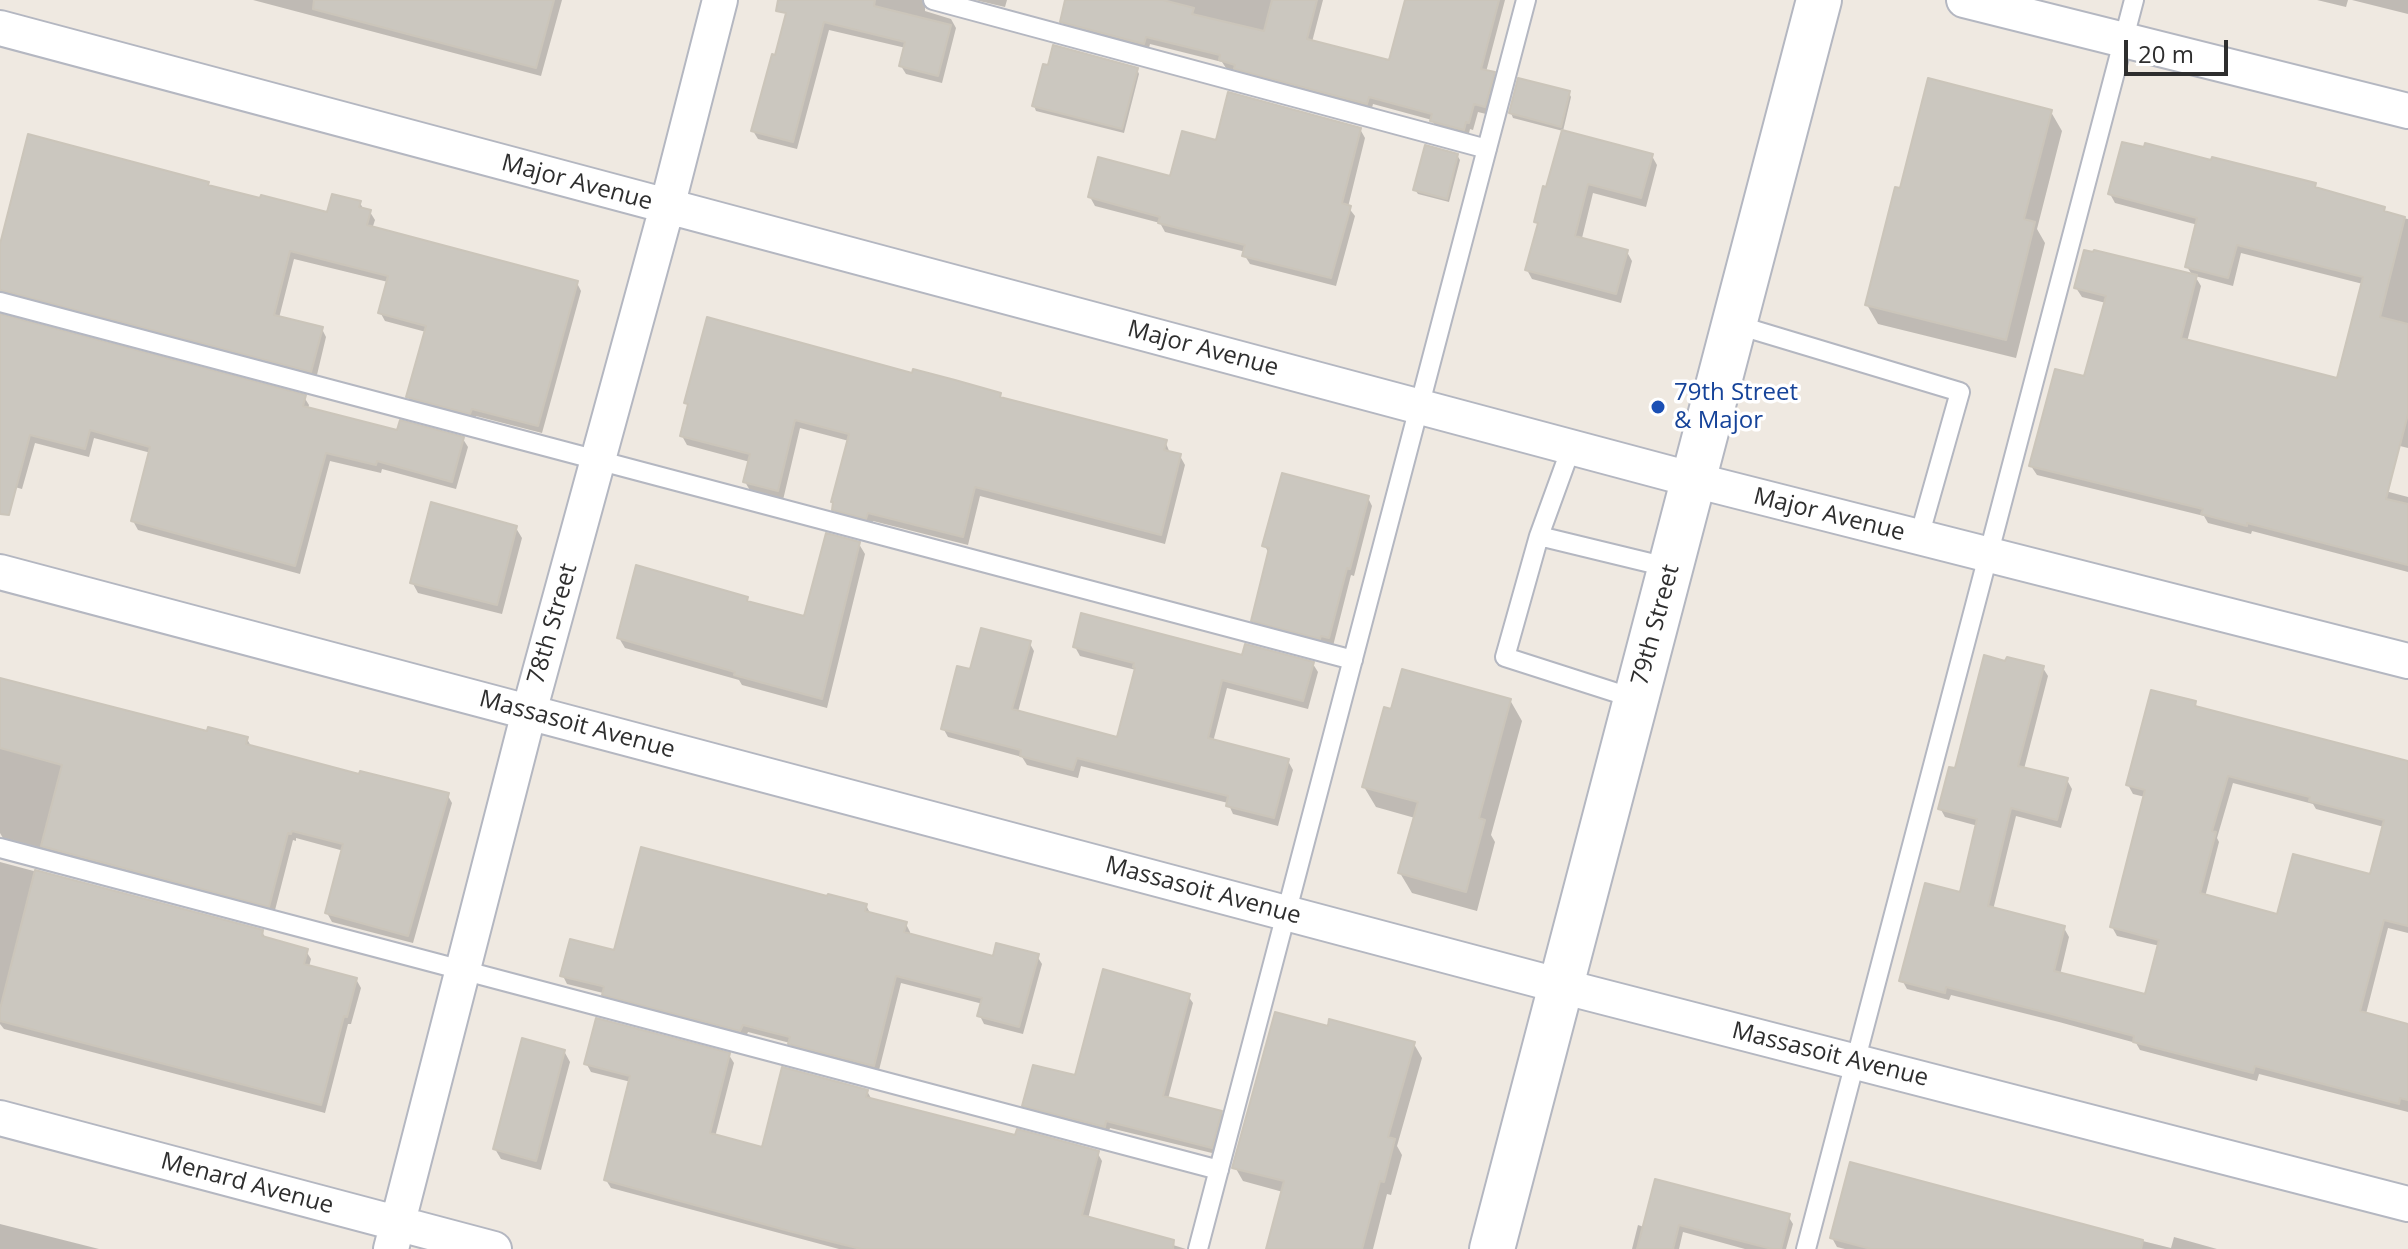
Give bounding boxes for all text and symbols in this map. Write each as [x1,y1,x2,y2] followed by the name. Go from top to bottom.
[2128,24,2232,74] scale bar
[2138,37,2194,70] text: 20 m
[498,149,656,217] street label: Major Avenue
[1124,315,1282,383] street label: Major Avenue
[1674,379,1798,435] place label: 79th Street & Major
[1649,398,1667,416] marker: 79th Street & Major
[1750,482,1908,548] street label: Major Avenue
[522,560,584,688] street label: 78th Street
[1626,561,1686,689] street label: 79th Street
[476,685,678,765] street label: Massasoit Avenue
[1102,851,1304,931] street label: Massasoit Avenue
[1729,1017,1931,1093] street label: Massasoit Avenue
[158,1147,336,1221] street label: Menard Avenue

